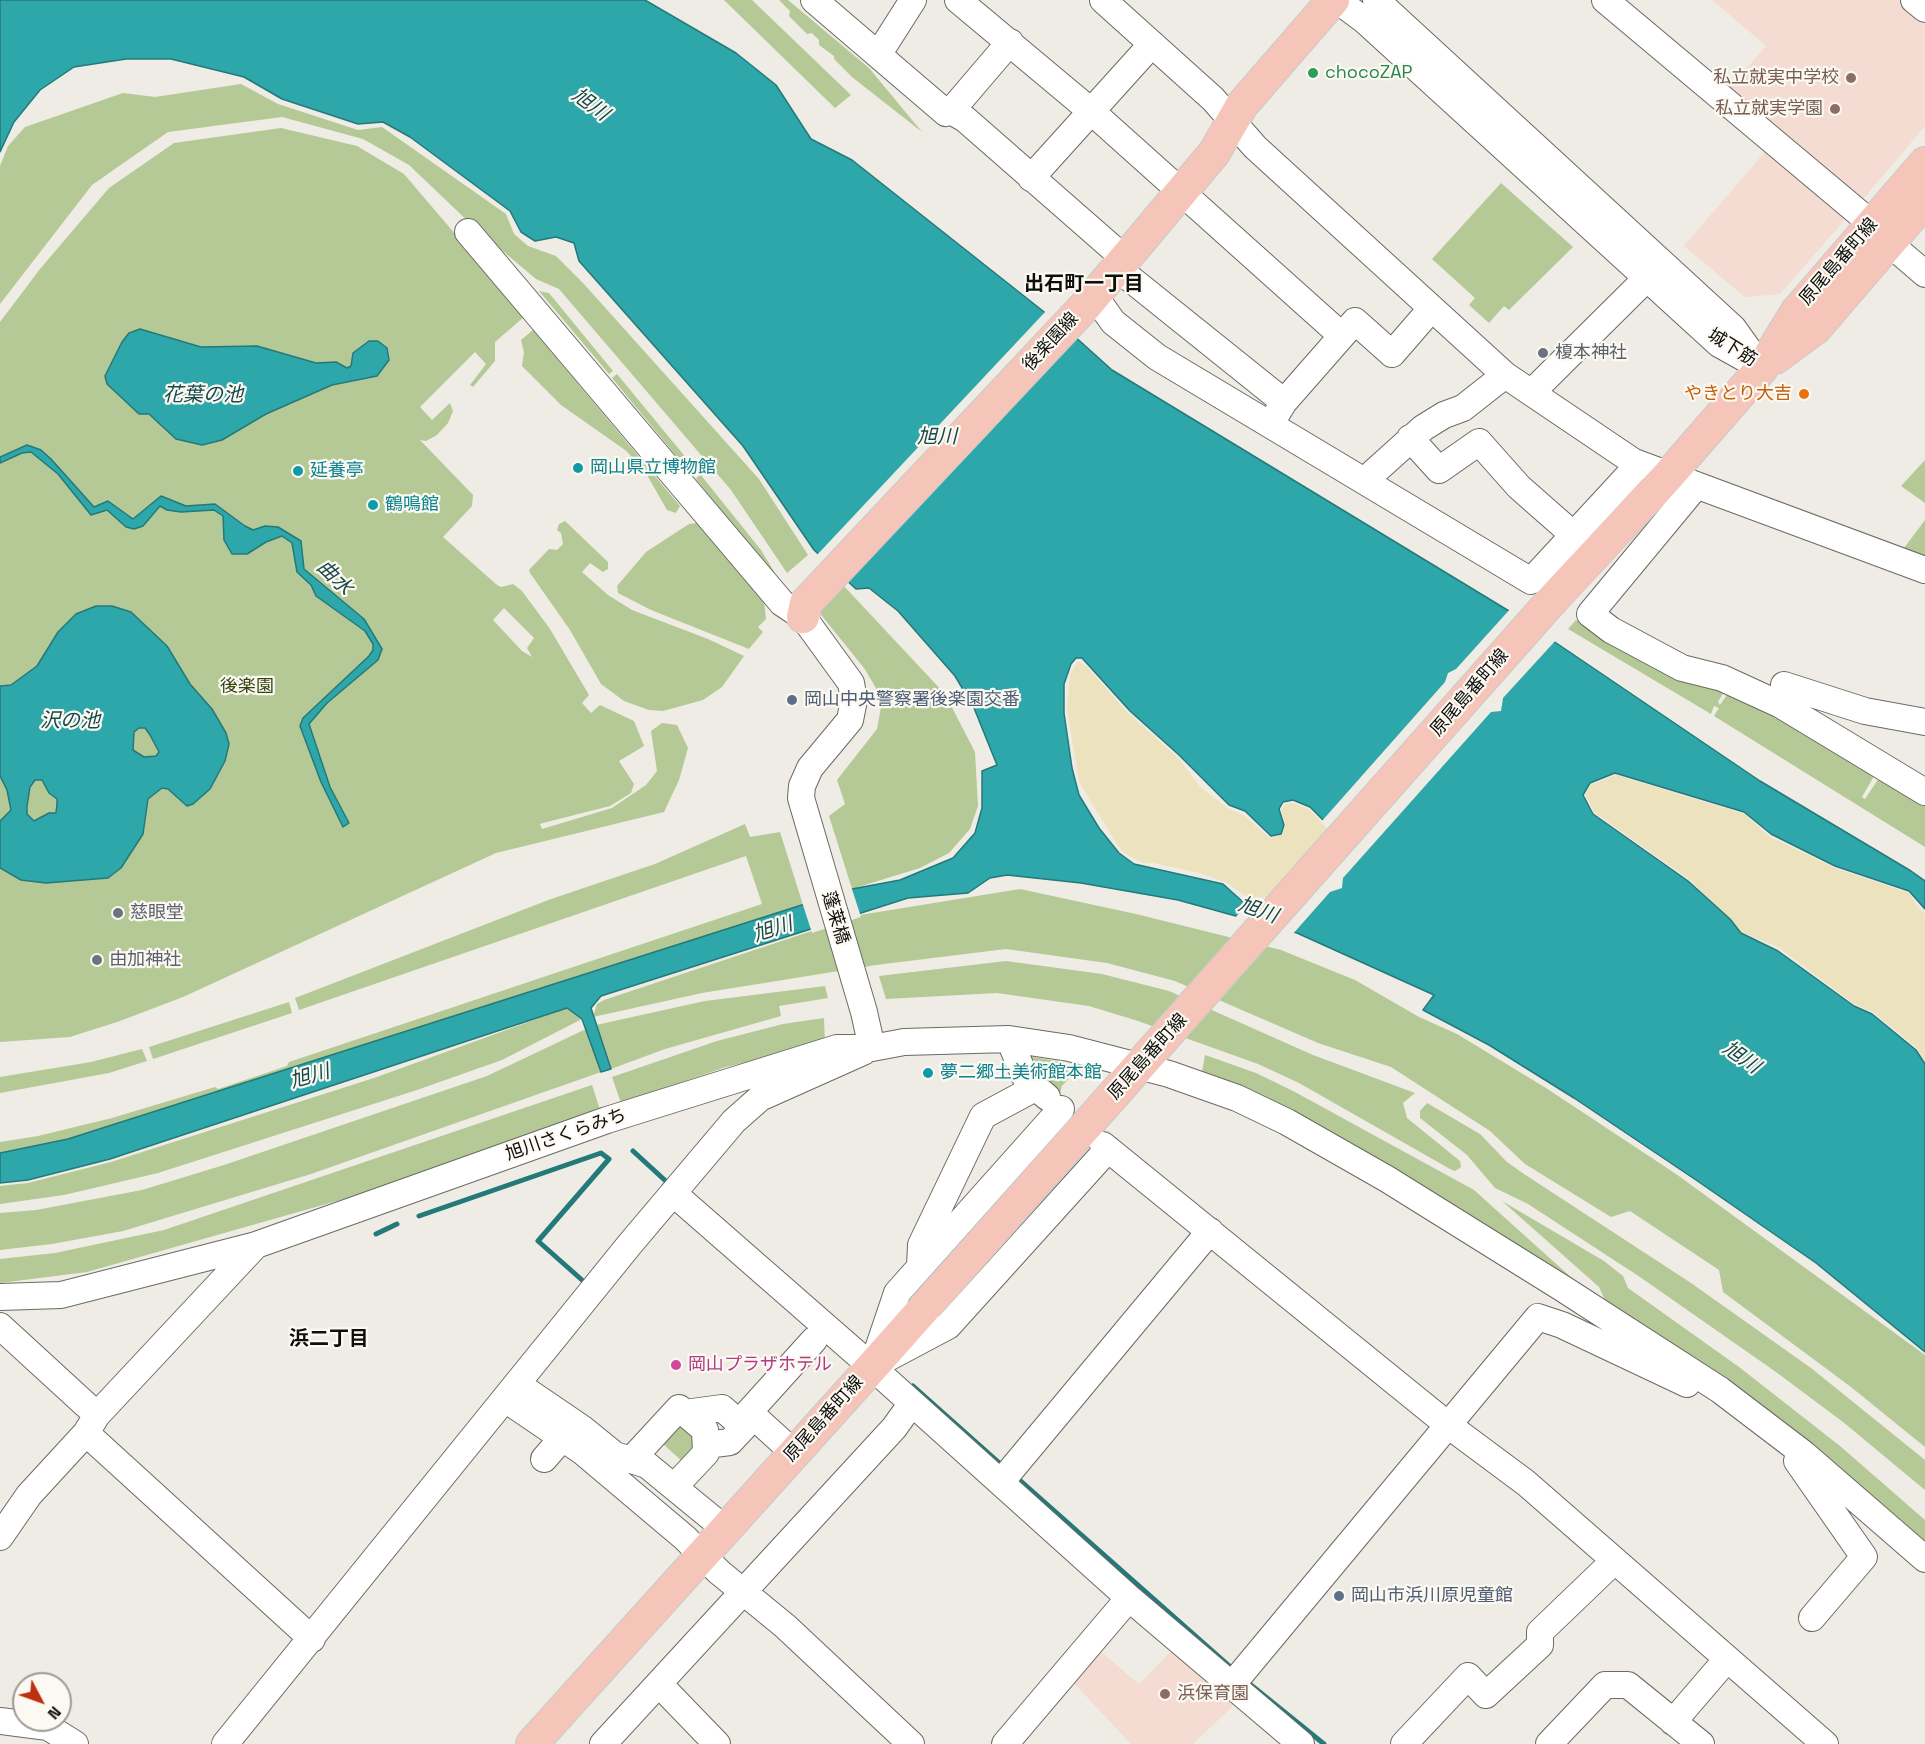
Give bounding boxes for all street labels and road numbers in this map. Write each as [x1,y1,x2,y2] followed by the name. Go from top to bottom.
[1795,214,1883,310] street label: 原尾島番町線
[1019,308,1083,376] street label: 後楽園線
[1703,325,1761,371] street label: 城下筋
[1426,645,1514,741] street label: 原尾島番町線
[817,889,853,947] street label: 蓬莱橋
[1104,1010,1192,1104] street label: 原尾島番町線
[503,1104,629,1166] street label: 旭川さくらみち
[780,1372,868,1466] street label: 原尾島番町線

